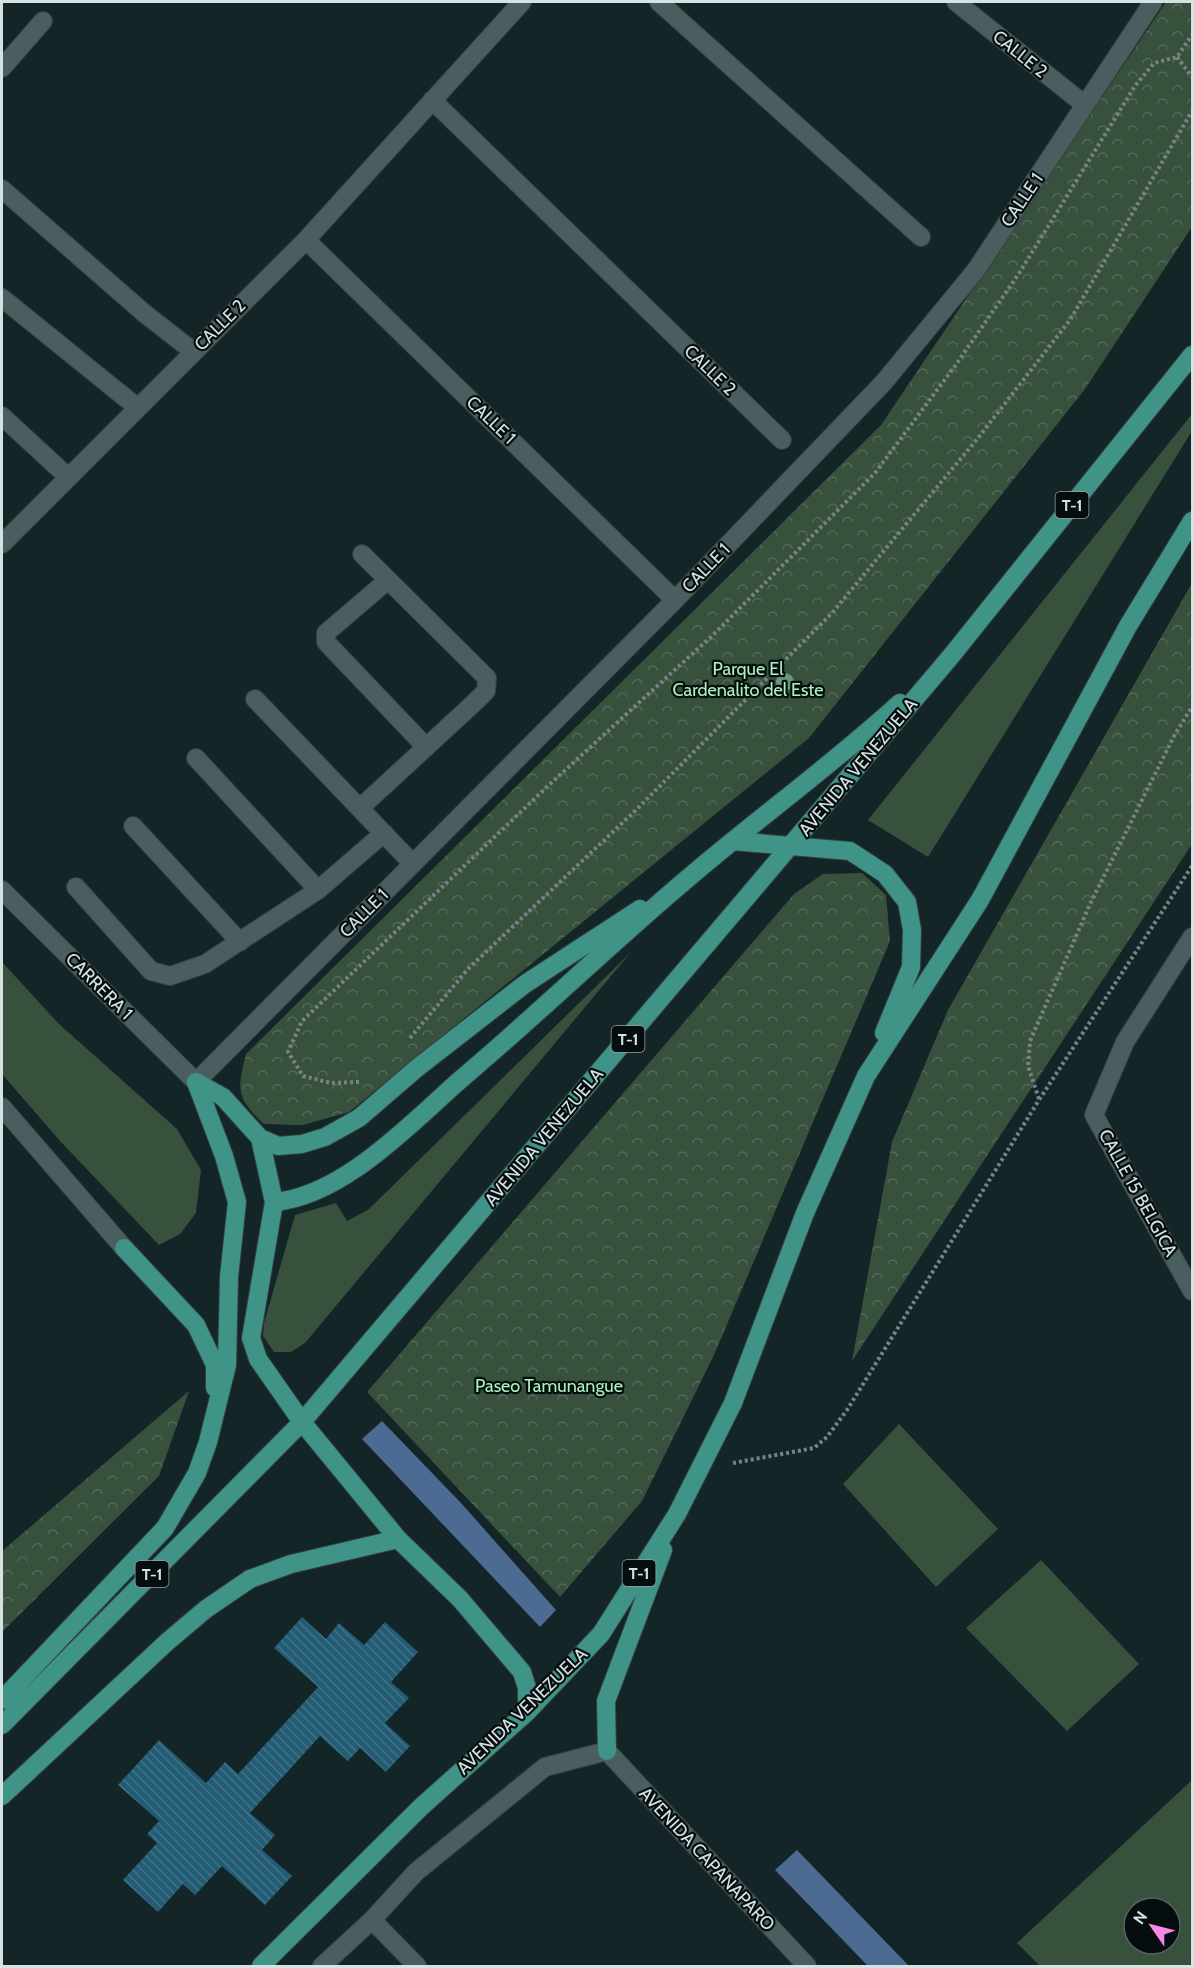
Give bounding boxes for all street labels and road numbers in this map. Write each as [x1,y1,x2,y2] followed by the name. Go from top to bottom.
[988,25,1052,83] street label: CALLE 2
[996,169,1048,231] street label: CALLE 1
[190,295,250,355] street label: CALLE 2
[679,340,741,400] street label: CALLE 2
[462,391,520,449] street label: CALLE 1
[1056,492,1088,518] road number: T-1
[677,539,735,597] street label: CALLE 1
[794,694,922,840] street label: AVENIDA VENEZUELA
[335,884,393,942] street label: CALLE 1
[61,948,137,1024] street label: CARRERA 1
[612,1026,644,1052] road number: T-1
[480,1064,608,1210] street label: AVENIDA VENEZUELA
[1094,1126,1182,1260] street label: CALLE 15 BELGICA
[622,1560,656,1586] road number: T-1
[136,1561,168,1587] road number: T-1
[452,1643,592,1779] street label: AVENIDA VENEZUELA
[635,1783,779,1935] street label: AVENIDA CAPANAPARO

